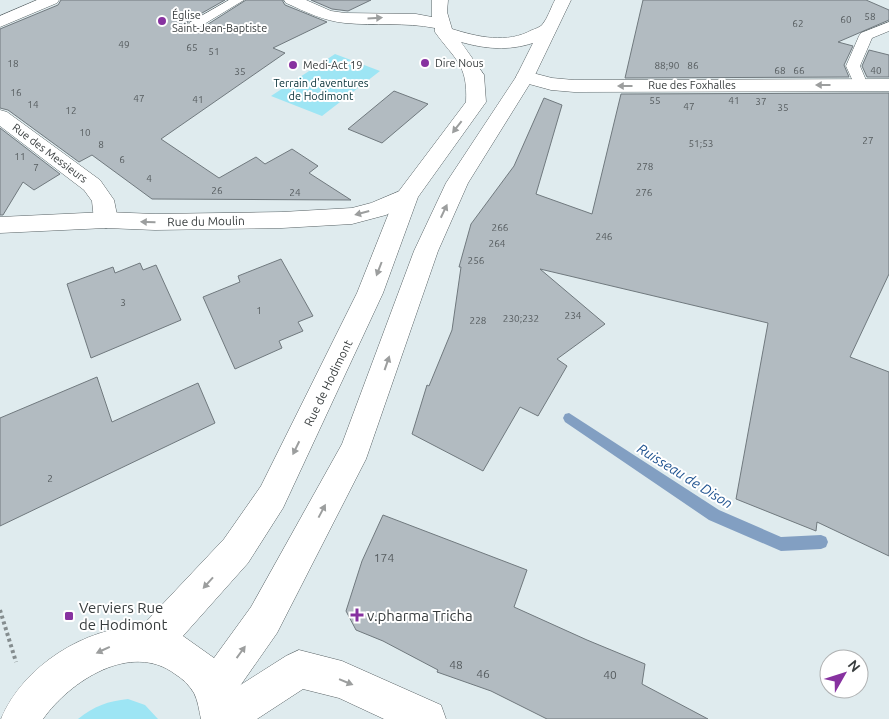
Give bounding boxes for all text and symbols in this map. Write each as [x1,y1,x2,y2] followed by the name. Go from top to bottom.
[172,8,267,34] place label: Église Saint-Jean-Baptiste
[864,11,876,22] house number: 58
[367,14,383,22] one-way arrow
[840,14,852,25] house number: 60
[156,15,168,27] marker: Église Saint-Jean-Baptiste
[792,18,804,29] house number: 62
[118,39,130,50] house number: 49
[186,42,198,53] house number: 65
[208,46,220,57] house number: 51
[419,57,431,69] marker: Dire Nous
[435,57,484,69] place label: Dire Nous
[7,58,19,69] house number: 18
[287,59,299,71] marker: Medi-Act 19
[303,59,362,71] place label: Medi-Act 19
[654,60,680,71] house number: 88;90
[687,60,699,71] house number: 86
[774,65,786,76] house number: 68
[793,65,805,76] house number: 66
[870,65,882,76] house number: 40
[234,66,246,77] house number: 35
[273,77,369,102] park label: Terrain d'aventures de Hodimont
[648,79,736,91] street label: Rue des Foxhalles
[815,81,831,89] one-way arrow
[617,82,633,90] one-way arrow
[10,87,22,98] house number: 16
[133,93,145,104] house number: 47
[192,94,204,105] house number: 41
[649,95,661,106] house number: 55
[728,95,740,106] house number: 41
[755,96,767,107] house number: 37
[27,99,39,110] house number: 14
[683,101,695,112] house number: 47
[777,102,789,113] house number: 35
[65,105,77,116] house number: 12
[10,121,90,185] street label: Rue des Messieurs
[451,121,462,134] one-way arrow
[79,127,91,138] house number: 10
[862,135,874,146] house number: 27
[688,138,714,149] house number: 51;53
[98,139,104,150] house number: 8
[14,151,26,162] house number: 11
[119,154,125,165] house number: 6
[637,161,654,172] house number: 278
[33,162,39,173] house number: 7
[146,173,152,184] house number: 4
[211,185,223,196] house number: 26
[289,187,301,198] house number: 24
[636,187,653,198] house number: 276
[441,204,449,218] one-way arrow
[355,209,370,217] one-way arrow
[167,214,245,228] street label: Rue du Moulin
[139,218,155,226] one-way arrow
[492,222,509,233] house number: 266
[596,231,613,242] house number: 246
[489,238,506,249] house number: 264
[468,255,485,266] house number: 256
[375,262,383,276] one-way arrow
[120,297,126,308] house number: 3
[256,305,262,316] house number: 1
[565,310,582,321] house number: 234
[503,313,539,324] house number: 230;232
[470,315,487,326] house number: 228
[301,337,355,428] street label: Rue de Hodimont
[384,355,391,370] one-way arrow
[634,440,736,512] water label: Ruisseau de Dison
[292,441,300,455] one-way arrow
[47,473,53,484] house number: 2
[318,504,326,518] one-way arrow
[374,551,394,564] house number: 174
[202,576,213,589] one-way arrow
[79,599,167,633] place label: Verviers Rue de Hodimont
[367,607,473,624] place label: v.pharma Tricha
[351,609,363,621] marker: v.pharma Tricha
[63,610,75,622] marker: Verviers Rue de Hodimont
[236,645,246,659] one-way arrow
[96,647,110,655] one-way arrow
[819,649,869,699] north arrow
[845,657,864,675] text: N
[449,658,463,671] house number: 48
[476,667,490,680] house number: 46
[603,668,617,681] house number: 40
[339,678,353,686] one-way arrow

